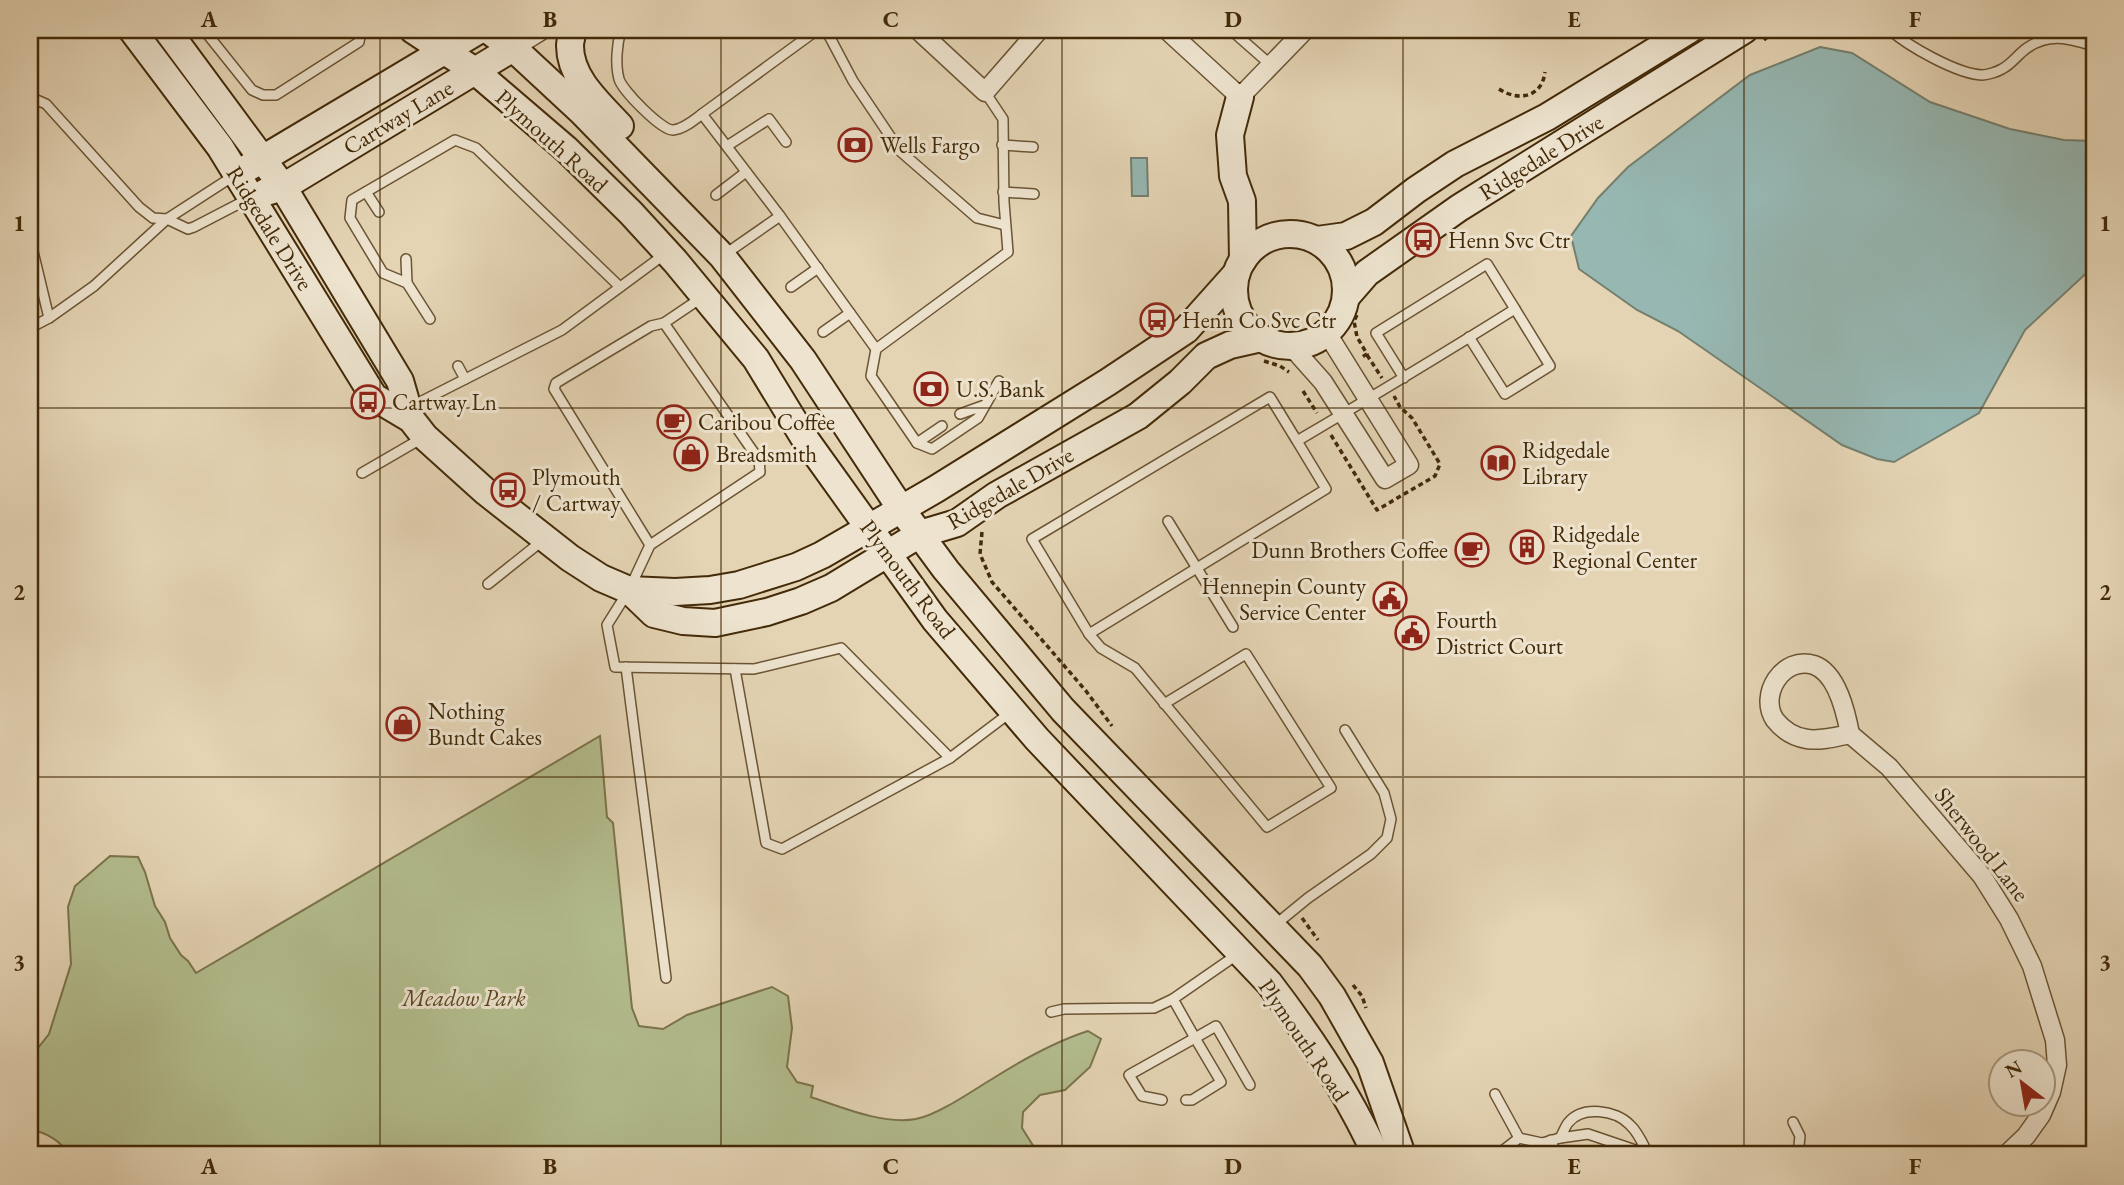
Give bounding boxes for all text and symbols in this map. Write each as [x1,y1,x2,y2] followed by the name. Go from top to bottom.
[200,4,218,34] text: A
[543,4,557,34] text: B
[883,4,899,34] text: C
[1224,4,1242,34] text: D
[1567,4,1581,34] text: E
[1909,4,1922,34] text: F
[337,72,459,162] street label: Cartway Lane
[489,83,615,200] street label: Plymouth Road
[1473,107,1609,207] street label: Ridgedale Drive
[836,126,874,164] bank icon: Wells Fargo
[880,130,980,160] place label: Wells Fargo
[220,160,320,296] street label: Ridgedale Drive
[13,208,25,238] text: 1
[2099,208,2111,238] text: 1
[1404,221,1442,259] bus stop icon: Henn Svc Ctr
[1448,225,1570,255] place label: Henn Svc Ctr
[1138,301,1176,339] bus stop icon: Henn Co Svc Ctr
[1182,305,1337,335] place label: Henn Co Svc Ctr
[912,370,950,408] bank icon: U.S. Bank
[956,374,1046,404] place label: U.S. Bank
[349,383,387,421] bus stop icon: Cartway Ln
[392,387,497,417] place label: Cartway Ln
[655,403,693,441] cafe icon: Caribou Coffee
[698,407,835,437] place label: Caribou Coffee
[672,435,710,473] shop icon: Breadsmith
[1522,435,1610,491] place label: Ridgedale Library
[716,439,817,469] place label: Breadsmith
[941,440,1079,536] street label: Ridgedale Drive
[1479,444,1517,482] library icon: Ridgedale Library
[532,462,622,518] place label: Plymouth / Cartway
[489,471,527,509] bus stop icon: Plymouth / Cartway
[853,513,963,645] street label: Plymouth Road
[1552,519,1697,575] place label: Ridgedale Regional Center
[1508,528,1546,566] building icon: Ridgedale Regional Center
[1453,531,1491,569] cafe icon: Dunn Brothers Coffee
[1251,535,1448,565] place label: Dunn Brothers Coffee
[1202,571,1367,627] place label: Hennepin County Service Center
[13,577,25,607] text: 2
[2099,577,2111,607] text: 2
[1371,580,1409,618] public building icon: Hennepin County Service Center
[1436,605,1564,661] place label: Fourth District Court
[1393,614,1431,652] public building icon: Fourth District Court
[428,696,542,752] place label: Nothing Bundt Cakes
[384,705,422,743] shop icon: Nothing Bundt Cakes
[1928,781,2036,907] street label: Sherwood Lane
[13,947,25,977] text: 3
[2099,947,2111,977] text: 3
[1252,973,1356,1107] street label: Plymouth Road
[400,983,526,1013] park label: Meadow Park
[1988,1048,2058,1118] north arrow
[2000,1054,2027,1084] text: N
[200,1151,218,1181] text: A
[543,1151,557,1181] text: B
[883,1151,899,1181] text: C
[1224,1151,1242,1181] text: D
[1567,1151,1581,1181] text: E
[1909,1151,1922,1181] text: F

